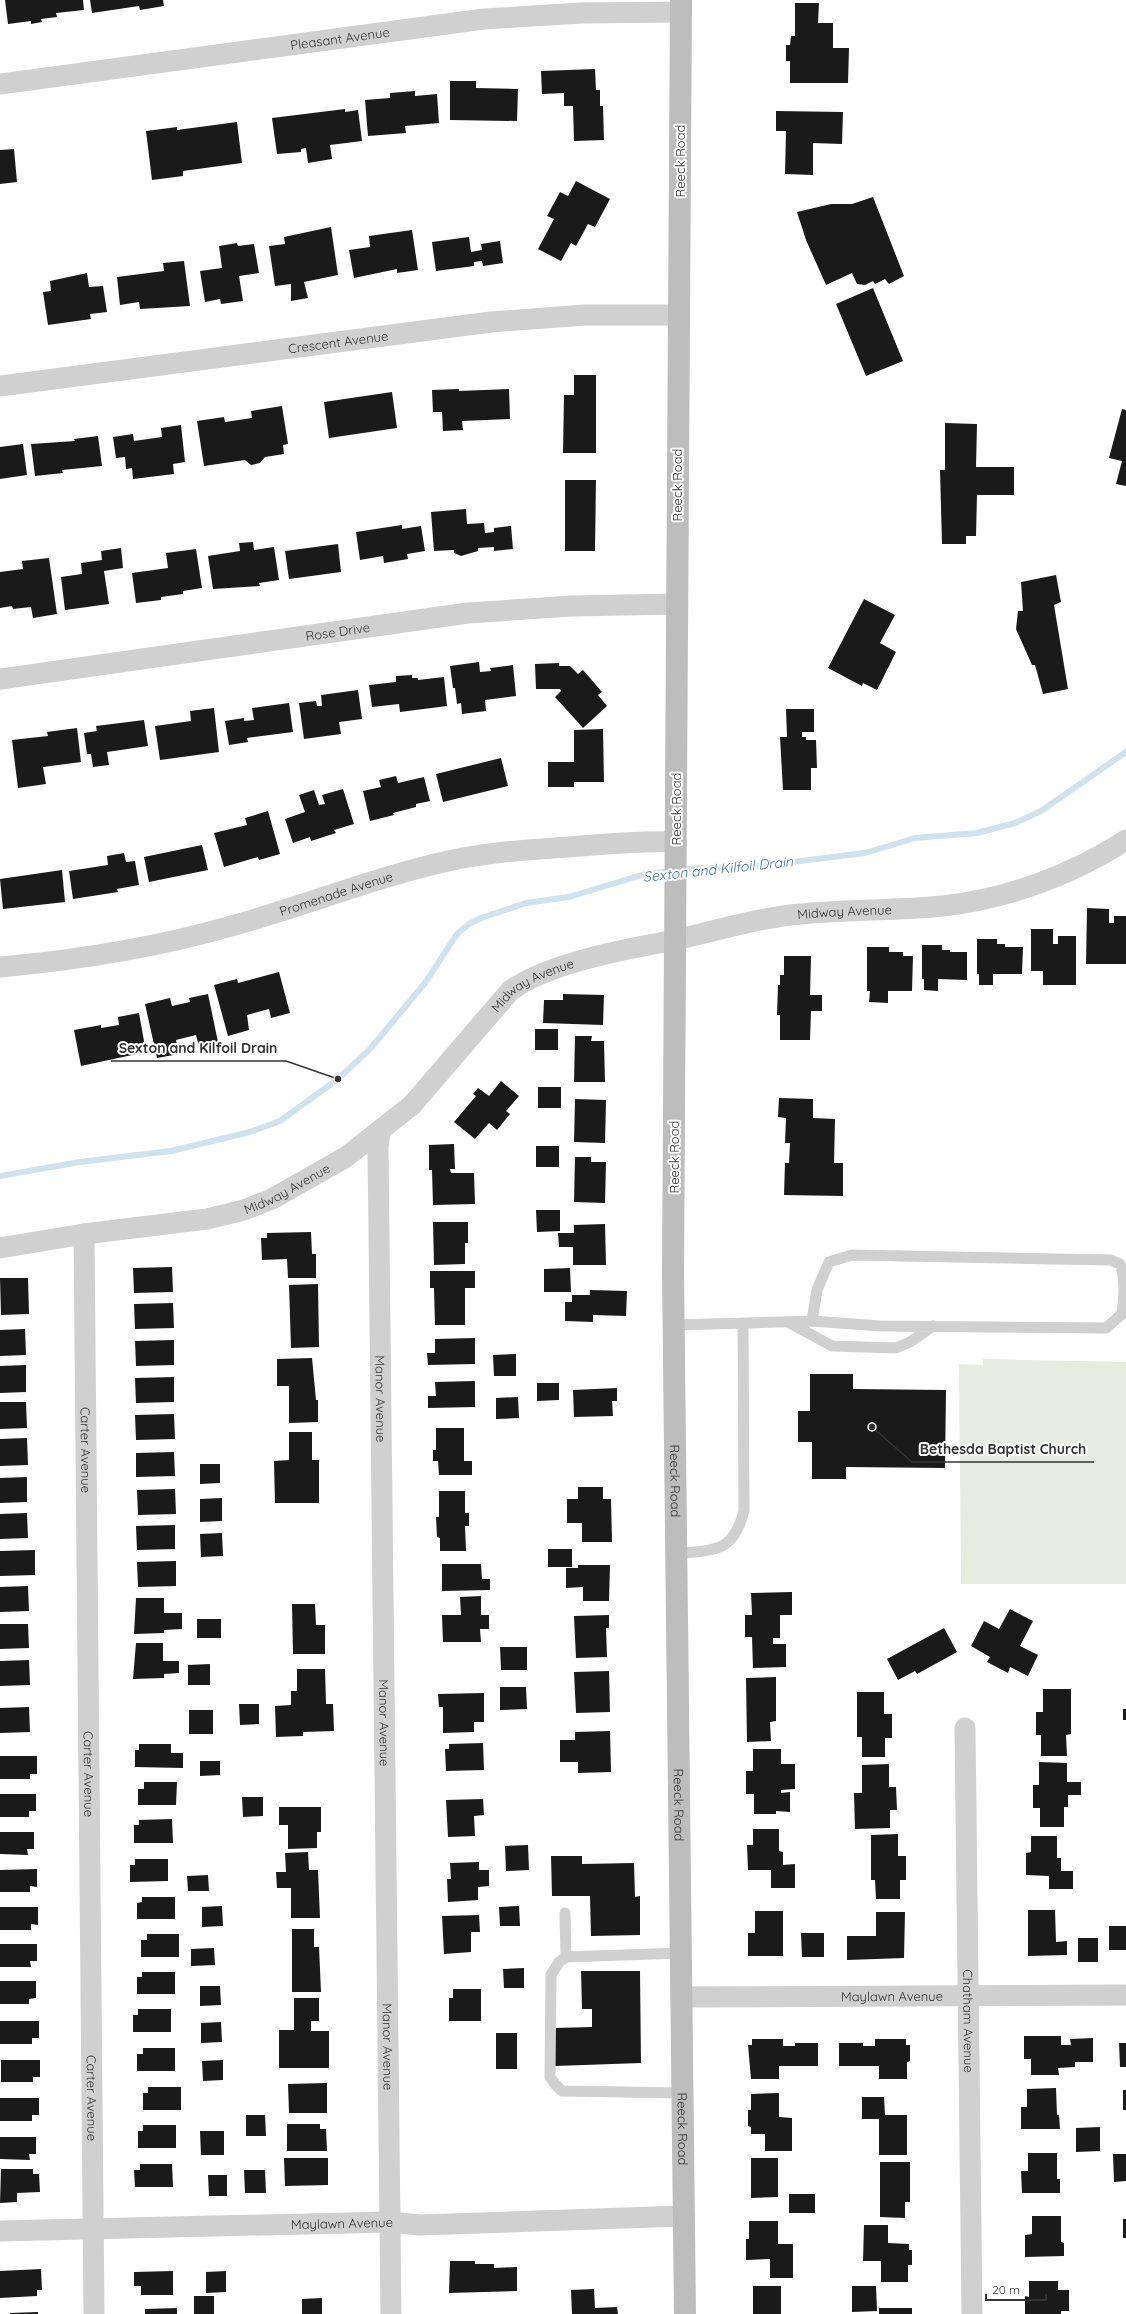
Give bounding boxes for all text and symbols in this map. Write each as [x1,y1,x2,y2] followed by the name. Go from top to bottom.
[289,24,391,53] street label: Pleasant Avenue
[672,125,688,197] street label: Reeck Road
[287,327,389,356] street label: Crescent Avenue
[669,449,685,521] street label: Reeck Road
[304,619,371,644] street label: Rose Drive
[668,773,684,845] street label: Reeck Road
[642,852,795,886] water label: Sexton and Kilfoil Drain
[277,868,395,919] street label: Promenade Avenue
[797,901,892,922] street label: Midway Avenue
[488,955,576,1015] street label: Midway Avenue
[111,1035,286,1061] callout: Sexton and Kilfoil Drain
[119,1039,277,1057] text: Sexton and Kilfoil Drain
[666,1121,682,1193] street label: Reeck Road
[242,1160,333,1217] street label: Midway Avenue
[372,1355,389,1443] street label: Manor Avenue
[78,1407,94,1493] street label: Carter Avenue
[912,1436,1094,1462] callout: Bethesda Baptist Church
[920,1440,1086,1458] text: Bethesda Baptist Church
[667,1444,684,1518] street label: Reeck Road
[376,1679,393,1766] street label: Manor Avenue
[81,1731,97,1817] street label: Carter Avenue
[671,1768,688,1841] street label: Reeck Road
[960,1969,977,2073] street label: Chatham Avenue
[841,1988,943,2004] street label: Maylawn Avenue
[380,2003,397,2090] street label: Manor Avenue
[84,2055,100,2141] street label: Carter Avenue
[674,2092,691,2165] street label: Reeck Road
[291,2214,393,2232] street label: Maylawn Avenue
[986,2276,1046,2302] scale bar
[992,2282,1020,2297] text: 20 m

